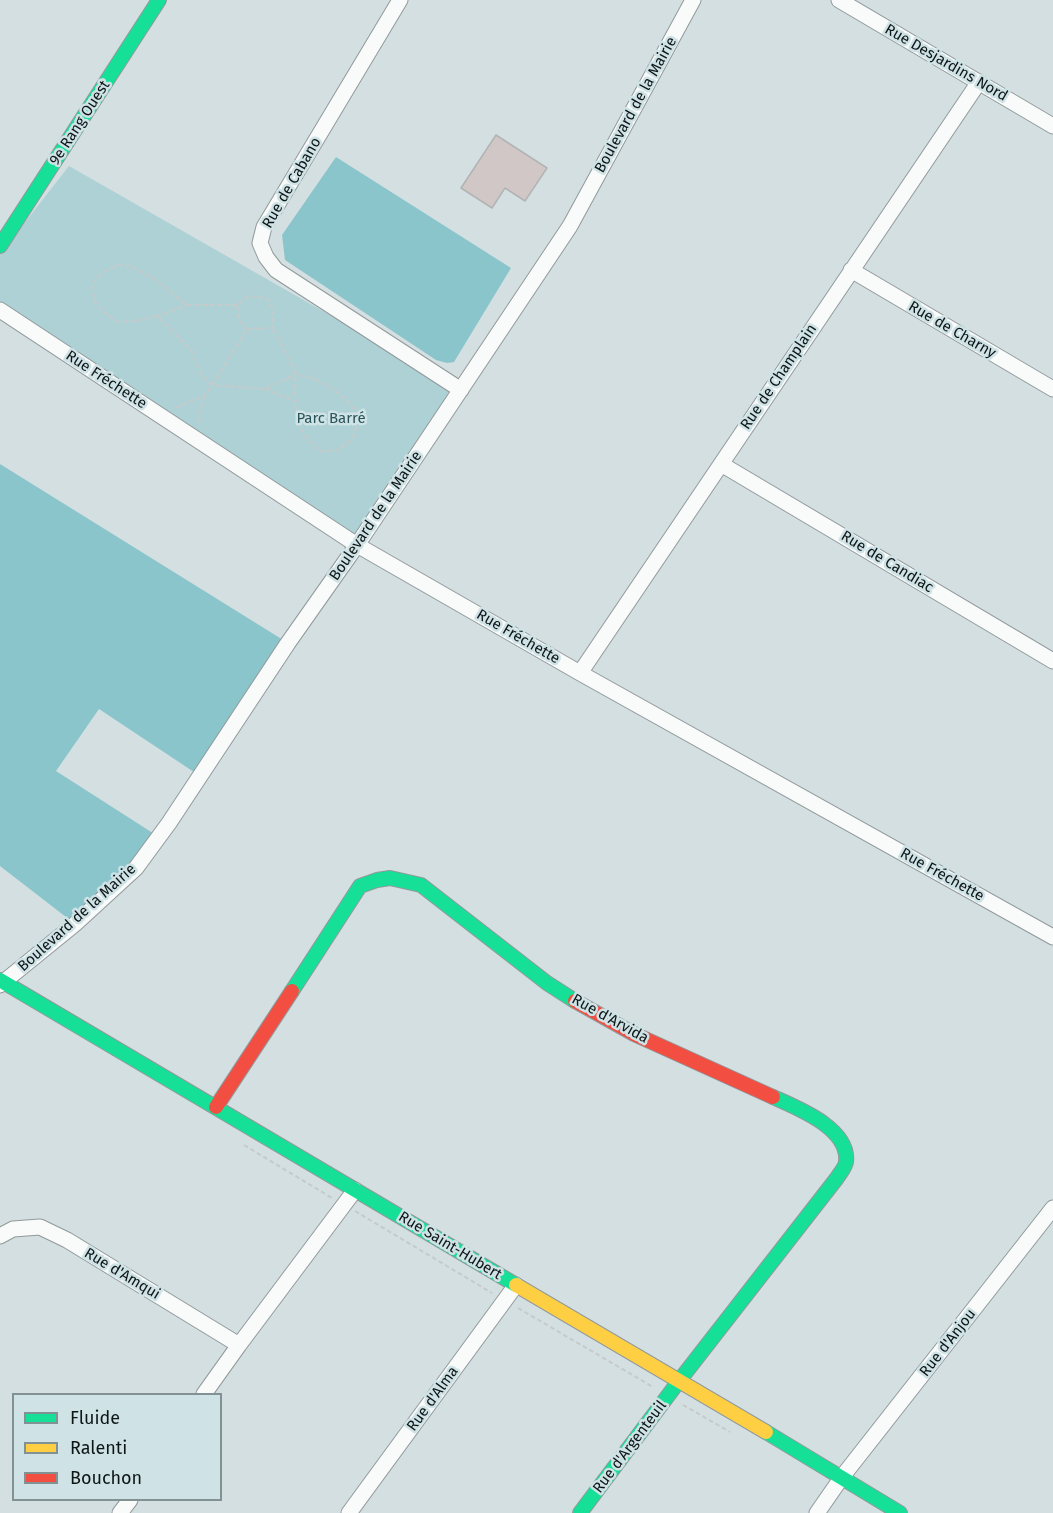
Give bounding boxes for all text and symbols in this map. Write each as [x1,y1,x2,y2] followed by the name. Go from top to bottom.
[881,21,1011,105] street label: Rue Desjardins Nord
[591,34,681,176] street label: Boulevard de la Mairie
[46,77,114,169] street label: 9e Rang Ouest
[259,134,325,232] street label: Rue de Cabano
[905,298,999,362] street label: Rue de Charny
[737,321,821,433] street label: Rue de Champlain
[62,347,150,413] street label: Rue Fréchette
[296,410,366,428] park label: Parc Barré
[326,448,426,584] street label: Boulevard de la Mairie
[837,527,937,597] street label: Rue de Candiac
[473,606,563,668] street label: Rue Fréchette
[897,845,987,905] street label: Rue Fréchette
[14,860,140,976] street label: Boulevard de la Mairie
[569,991,651,1047] street label: Rue d'Arvida
[395,1208,505,1284] street label: Rue Saint-Hubert
[81,1244,163,1304] street label: Rue d'Amqui
[916,1306,980,1380] street label: Rue d'Anjou
[403,1363,463,1435] street label: Rue d'Alma
[12,1393,222,1501] legend
[589,1397,671,1497] street label: Rue d'Argenteuil
[70,1407,120,1429] text: Fluide
[70,1437,127,1459] text: Ralenti
[70,1467,142,1489] text: Bouchon

